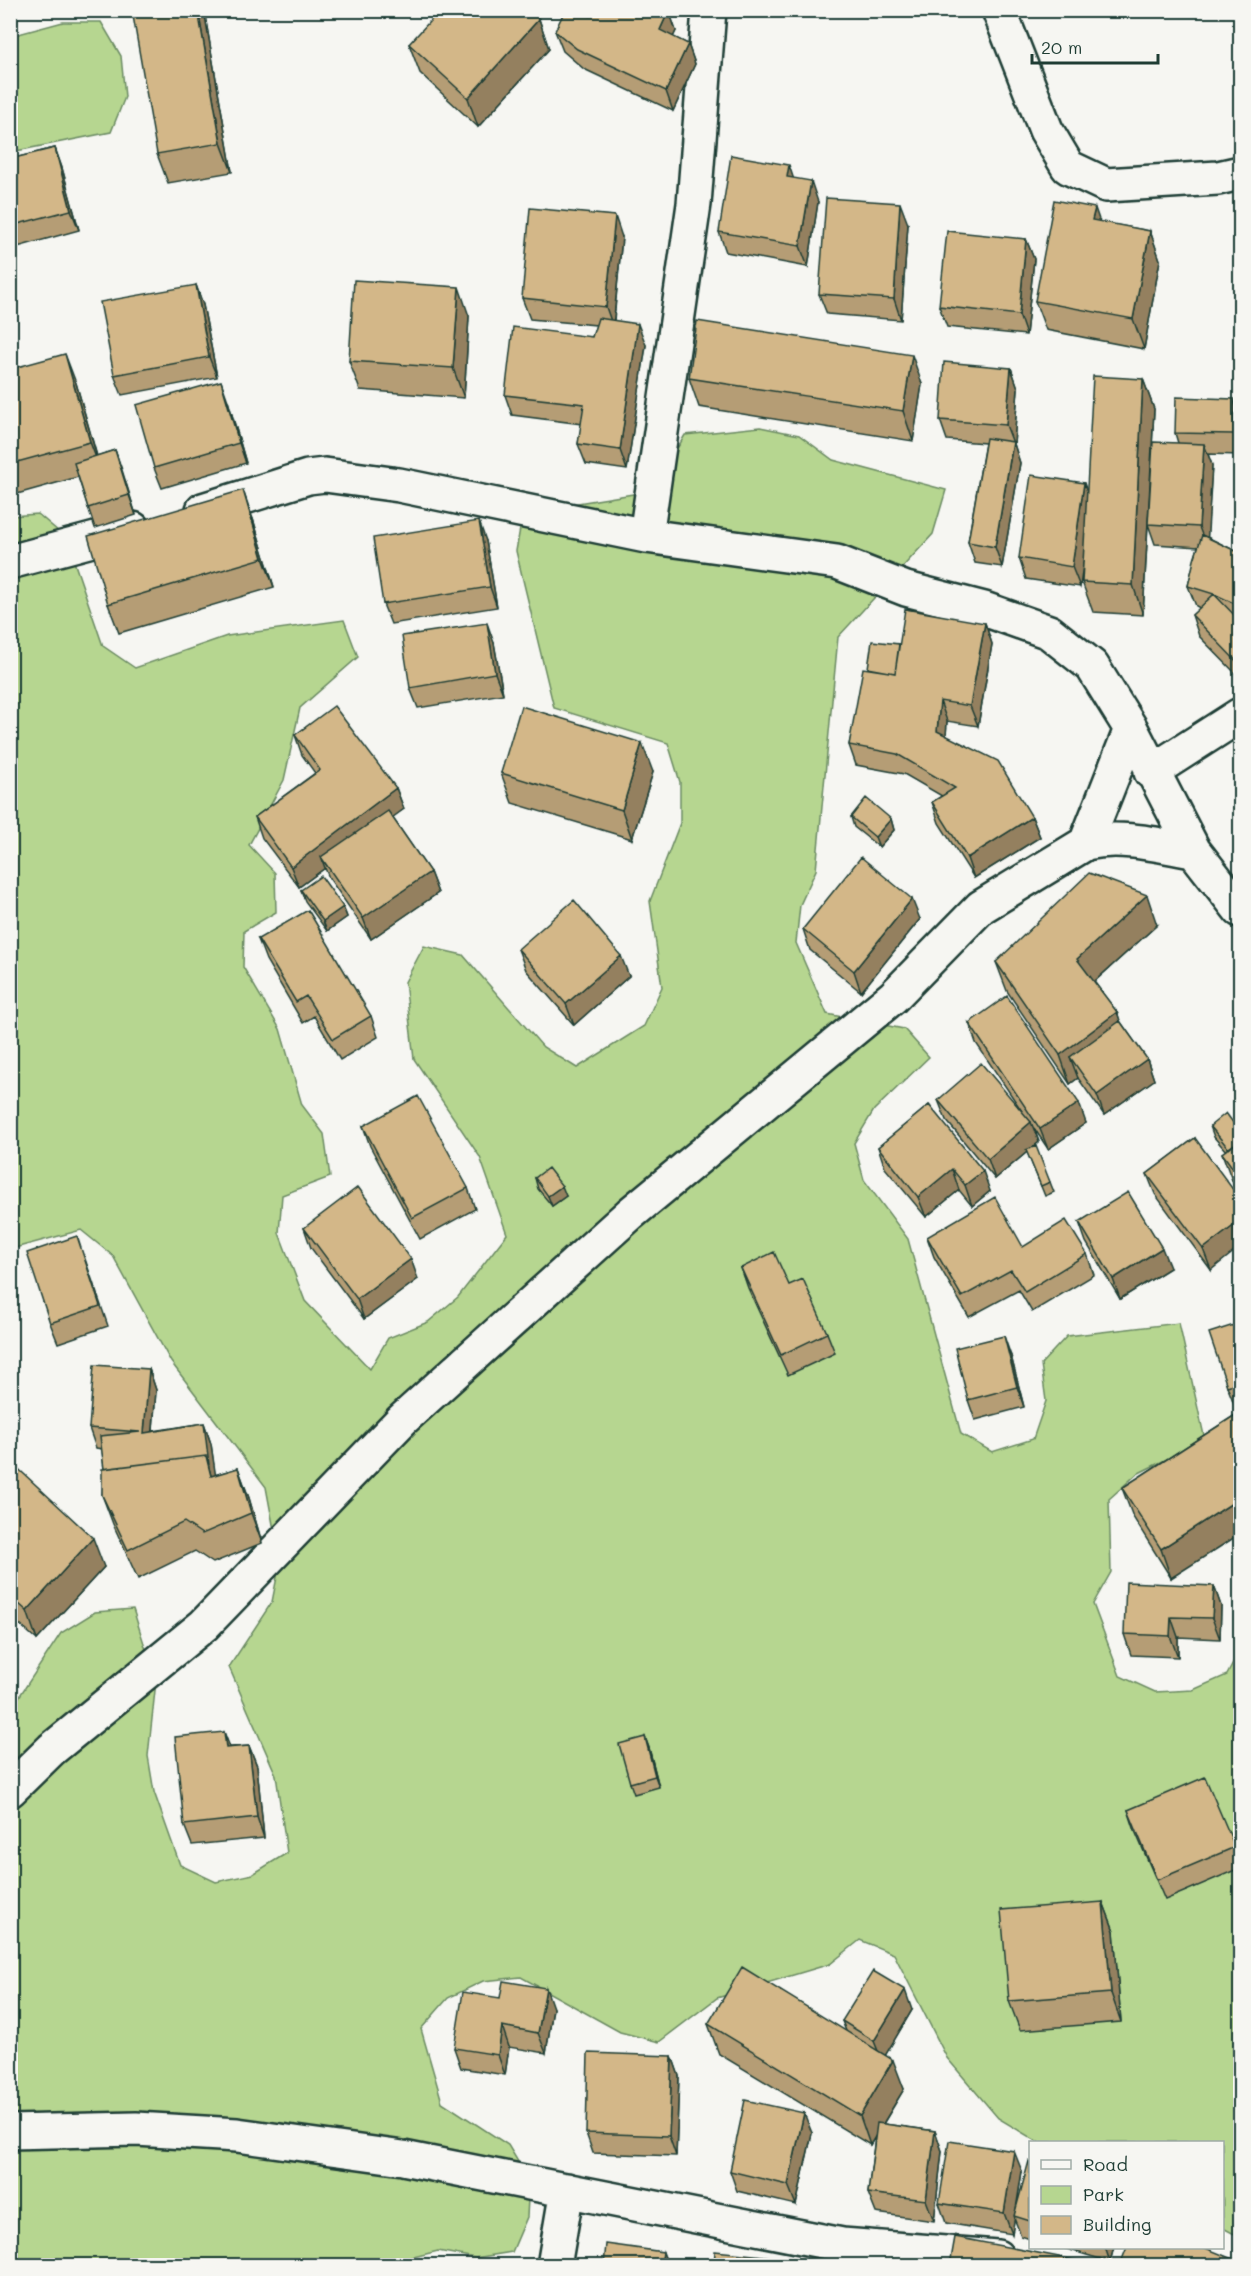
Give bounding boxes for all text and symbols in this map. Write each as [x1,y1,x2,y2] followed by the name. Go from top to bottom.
[1032,27,1158,65] scale bar
[1041,35,1082,59] text: 20 m
[1029,2141,1224,2249] legend
[1083,2152,1128,2176] text: Road
[1083,2182,1124,2206] text: Park
[1083,2212,1151,2236] text: Building

